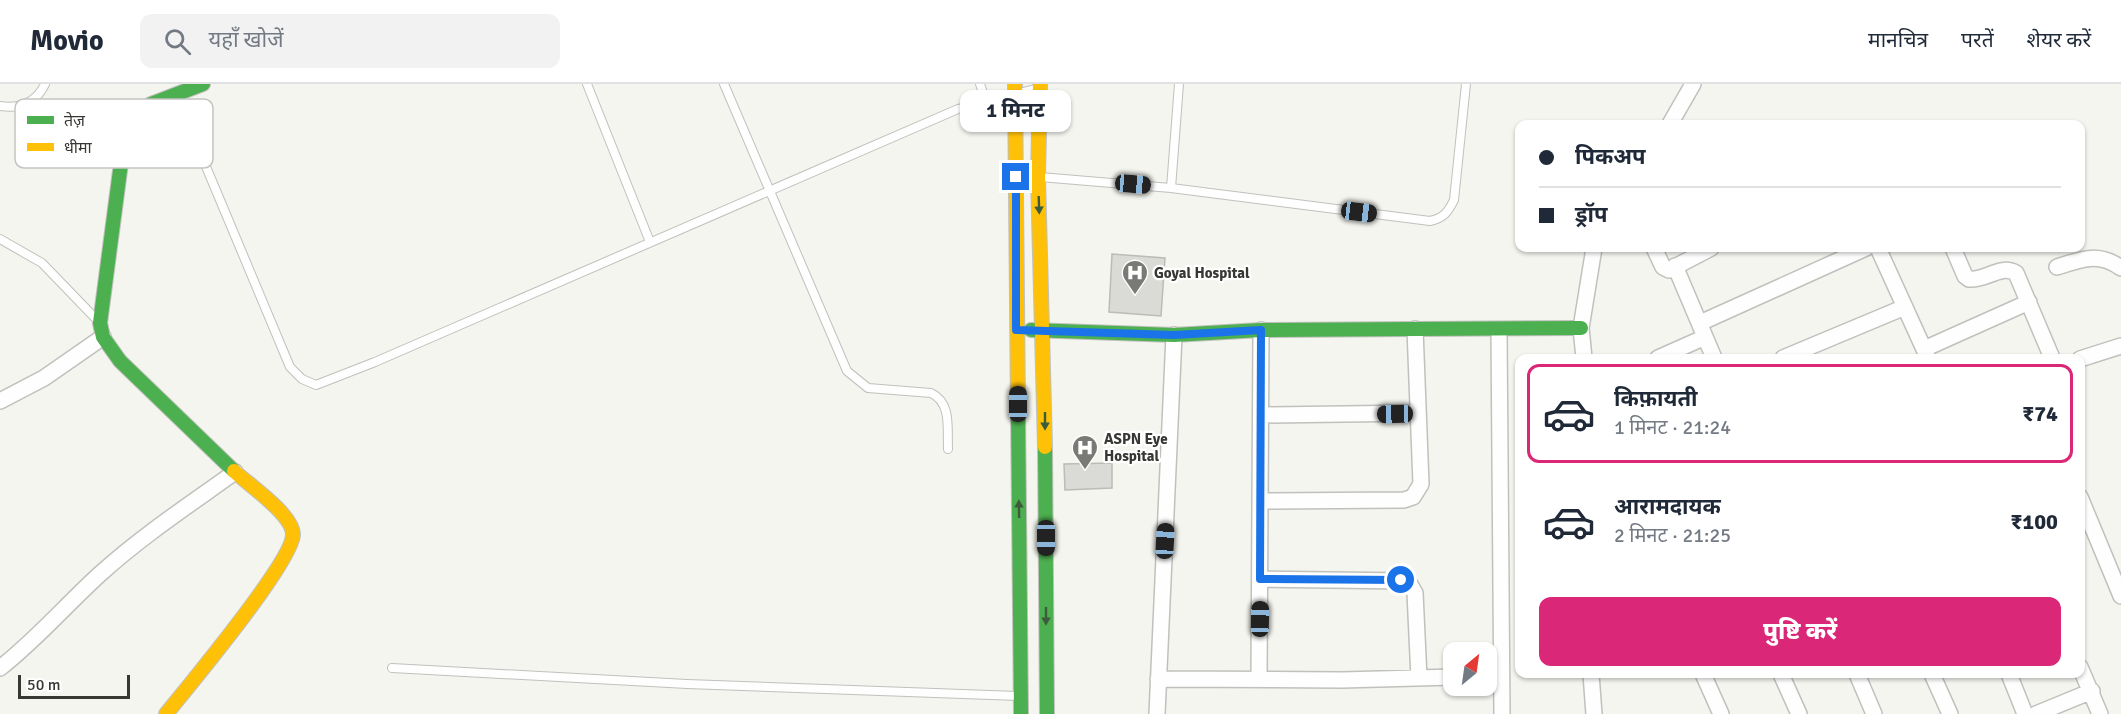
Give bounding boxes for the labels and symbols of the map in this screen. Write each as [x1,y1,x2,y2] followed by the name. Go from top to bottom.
[960,90,1072,132] callout: 1 मिनट
[15,99,213,168] legend
[64,111,86,131] text: तेज़
[64,138,93,158] text: धीमा
[1002,163,1029,190] route end
[1114,173,1152,195] car
[1035,196,1044,215] one-way arrow
[1340,201,1378,223] car
[1120,258,1150,296] hospital icon: Goyal Hospital
[1154,264,1250,282] place label: Goyal Hospital
[1009,386,1027,422] car
[1377,405,1413,423] car
[1040,412,1049,431] one-way arrow
[1104,430,1168,465] place label: ASPN Eye Hospital
[1070,433,1100,471] hospital icon: ASPN Eye Hospital
[1014,499,1023,518] one-way arrow
[1037,520,1055,556] car
[1155,523,1175,559] car
[1387,566,1414,593] route start
[1251,601,1269,637] car
[1041,607,1051,626] one-way arrow
[1443,642,1497,696] north arrow
[18,672,130,700] scale bar

